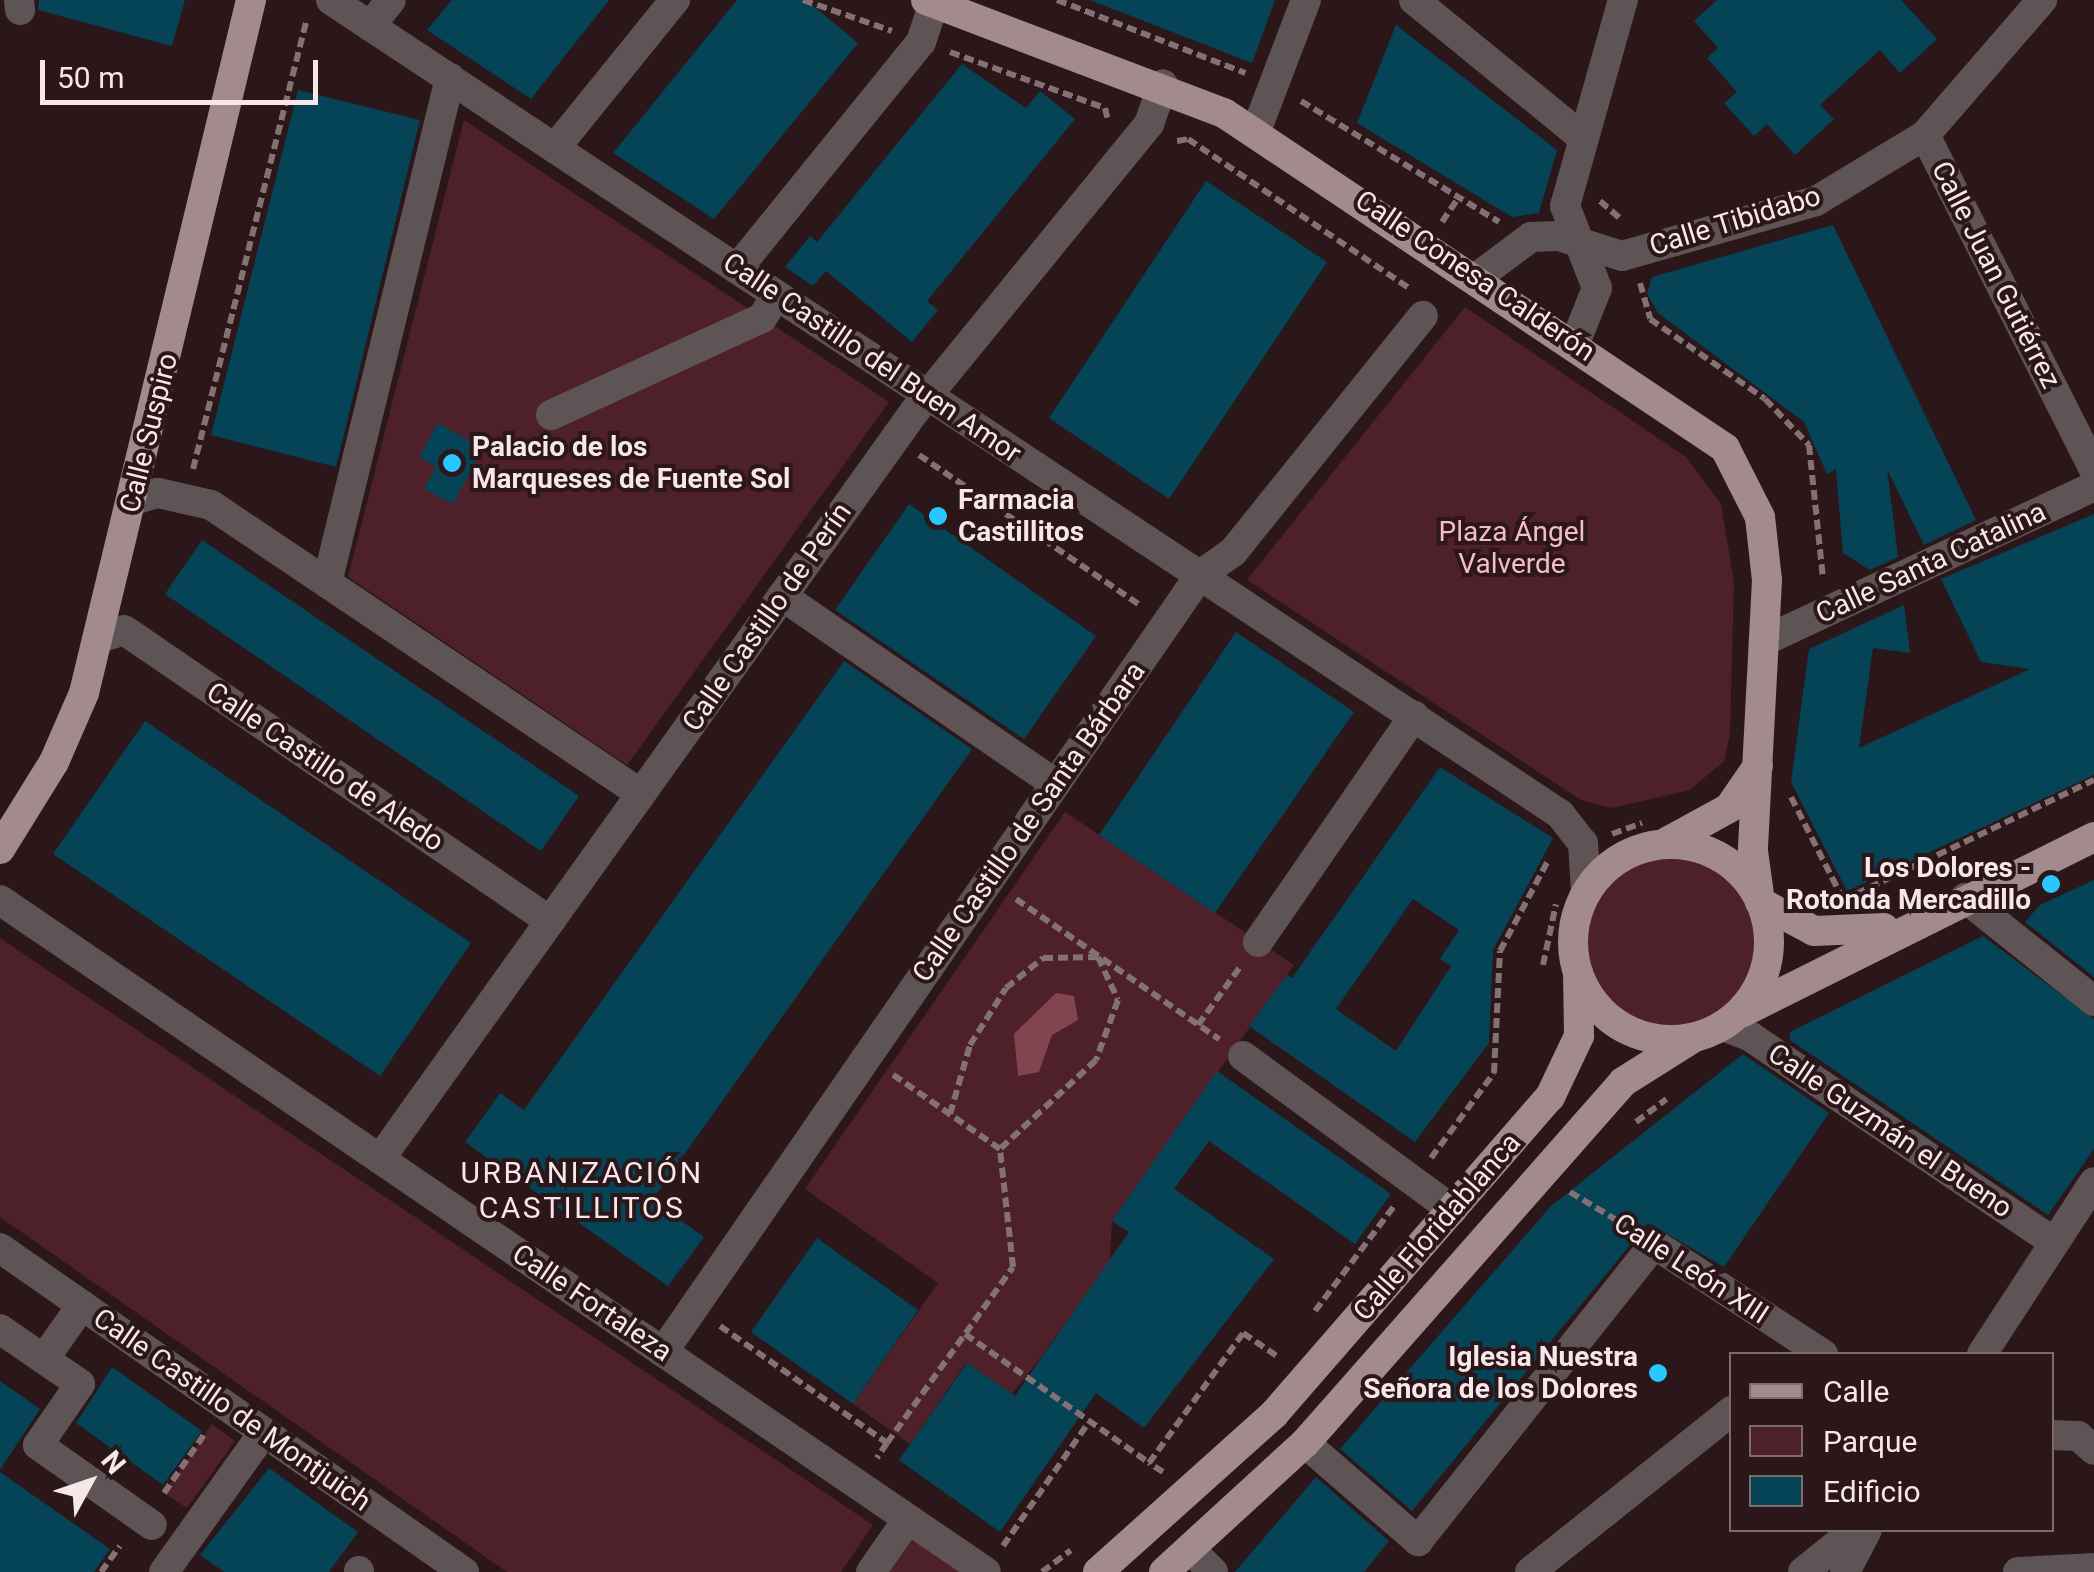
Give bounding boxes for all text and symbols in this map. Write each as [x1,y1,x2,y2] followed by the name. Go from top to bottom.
[45,40,322,102] scale bar
[57,60,124,95] text: 50 m
[1924,156,2068,394] street label: Calle Juan Gutiérrez
[1645,179,1825,263] street label: Calle Tibidabo
[1349,183,1601,369] street label: Calle Conesa Calderón
[717,246,1027,470] street label: Calle Castillo del Buen Amor
[113,350,185,516] street label: Calle Suspiro
[472,430,790,496] place label: Palacio de los Marqueses de Fuente Sol
[441,452,463,474] marker: Palacio de los Marqueses de Fuente Sol
[958,483,1084,549] place label: Farmacia Castillitos
[1811,495,2051,631] street label: Calle Santa Catalina
[675,496,859,738] street label: Calle Castillo de Perín
[927,505,949,527] marker: Farmacia Castillitos
[1439,515,1585,581] park label: Plaza Ángel Valverde
[905,656,1153,988] street label: Calle Castillo de Santa Bárbara
[200,675,450,859] street label: Calle Castillo de Aledo
[1786,851,2031,917] place label: Los Dolores - Rotonda Mercadillo
[2040,873,2062,895] marker: Los Dolores - Rotonda Mercadillo
[1762,1037,2018,1225] street label: Calle Guzmán el Bueno
[1346,1126,1528,1328] street label: Calle Floridablanca
[460,1155,704,1226] district label: URBANIZACIÓN CASTILLITOS
[1607,1207,1775,1331] street label: Calle León XIII
[506,1237,678,1369] street label: Calle Fortaleza
[87,1301,377,1519] street label: Calle Castillo de Montjuich
[1363,1340,1638,1406] place label: Iglesia Nuestra Señora de los Dolores
[1729,1352,2054,1532] legend
[1647,1362,1669,1384] marker: Iglesia Nuestra Señora de los Dolores
[1823,1374,1889,1409] text: Calle
[1823,1424,1917,1459] text: Parque
[40,1432,140,1532] north arrow
[94,1444,132,1481] text: N
[1823,1474,1921,1509] text: Edificio

